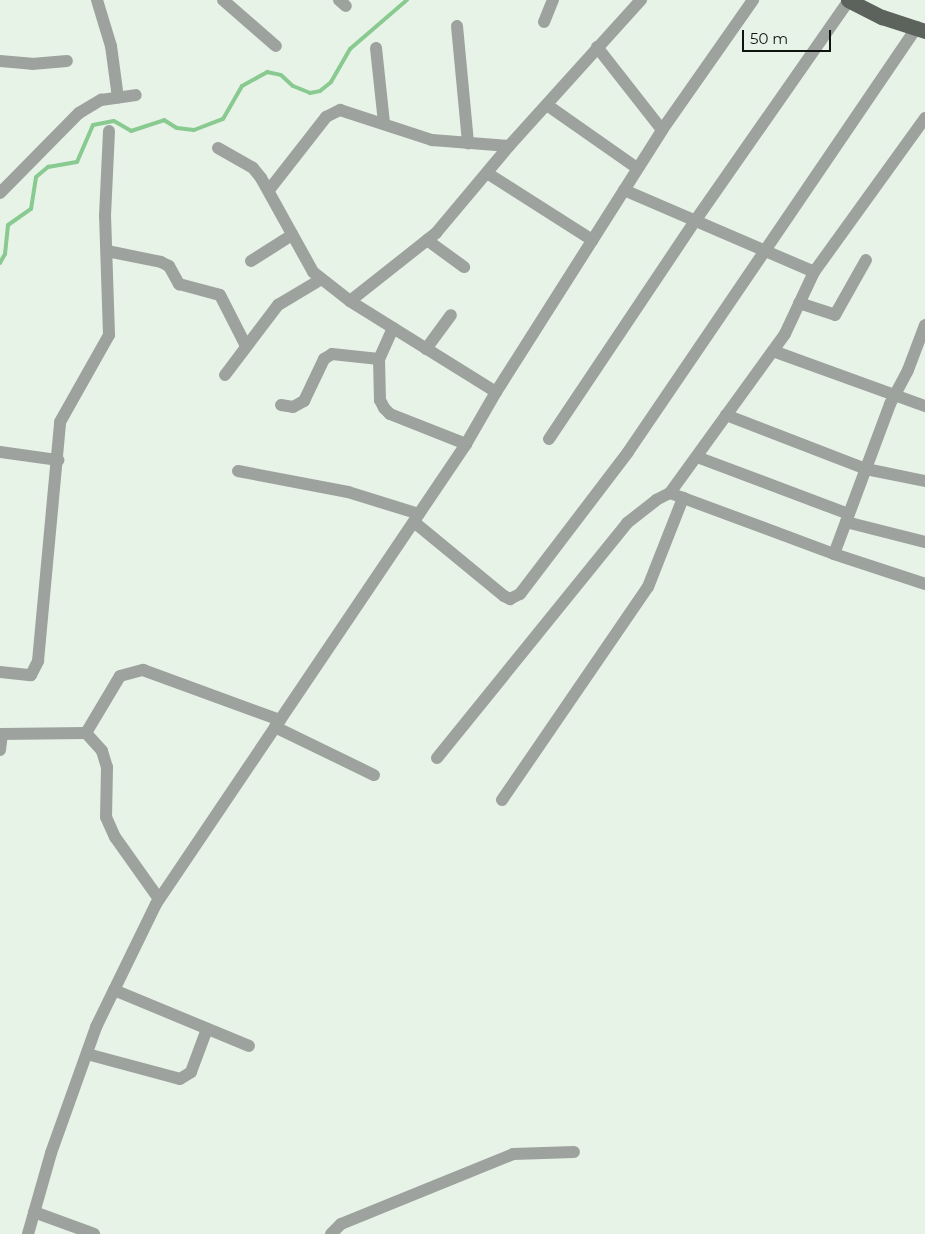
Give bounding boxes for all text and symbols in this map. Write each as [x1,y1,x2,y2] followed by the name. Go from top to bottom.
[745,20,834,52] scale bar
[750,29,788,48] text: 50 m

